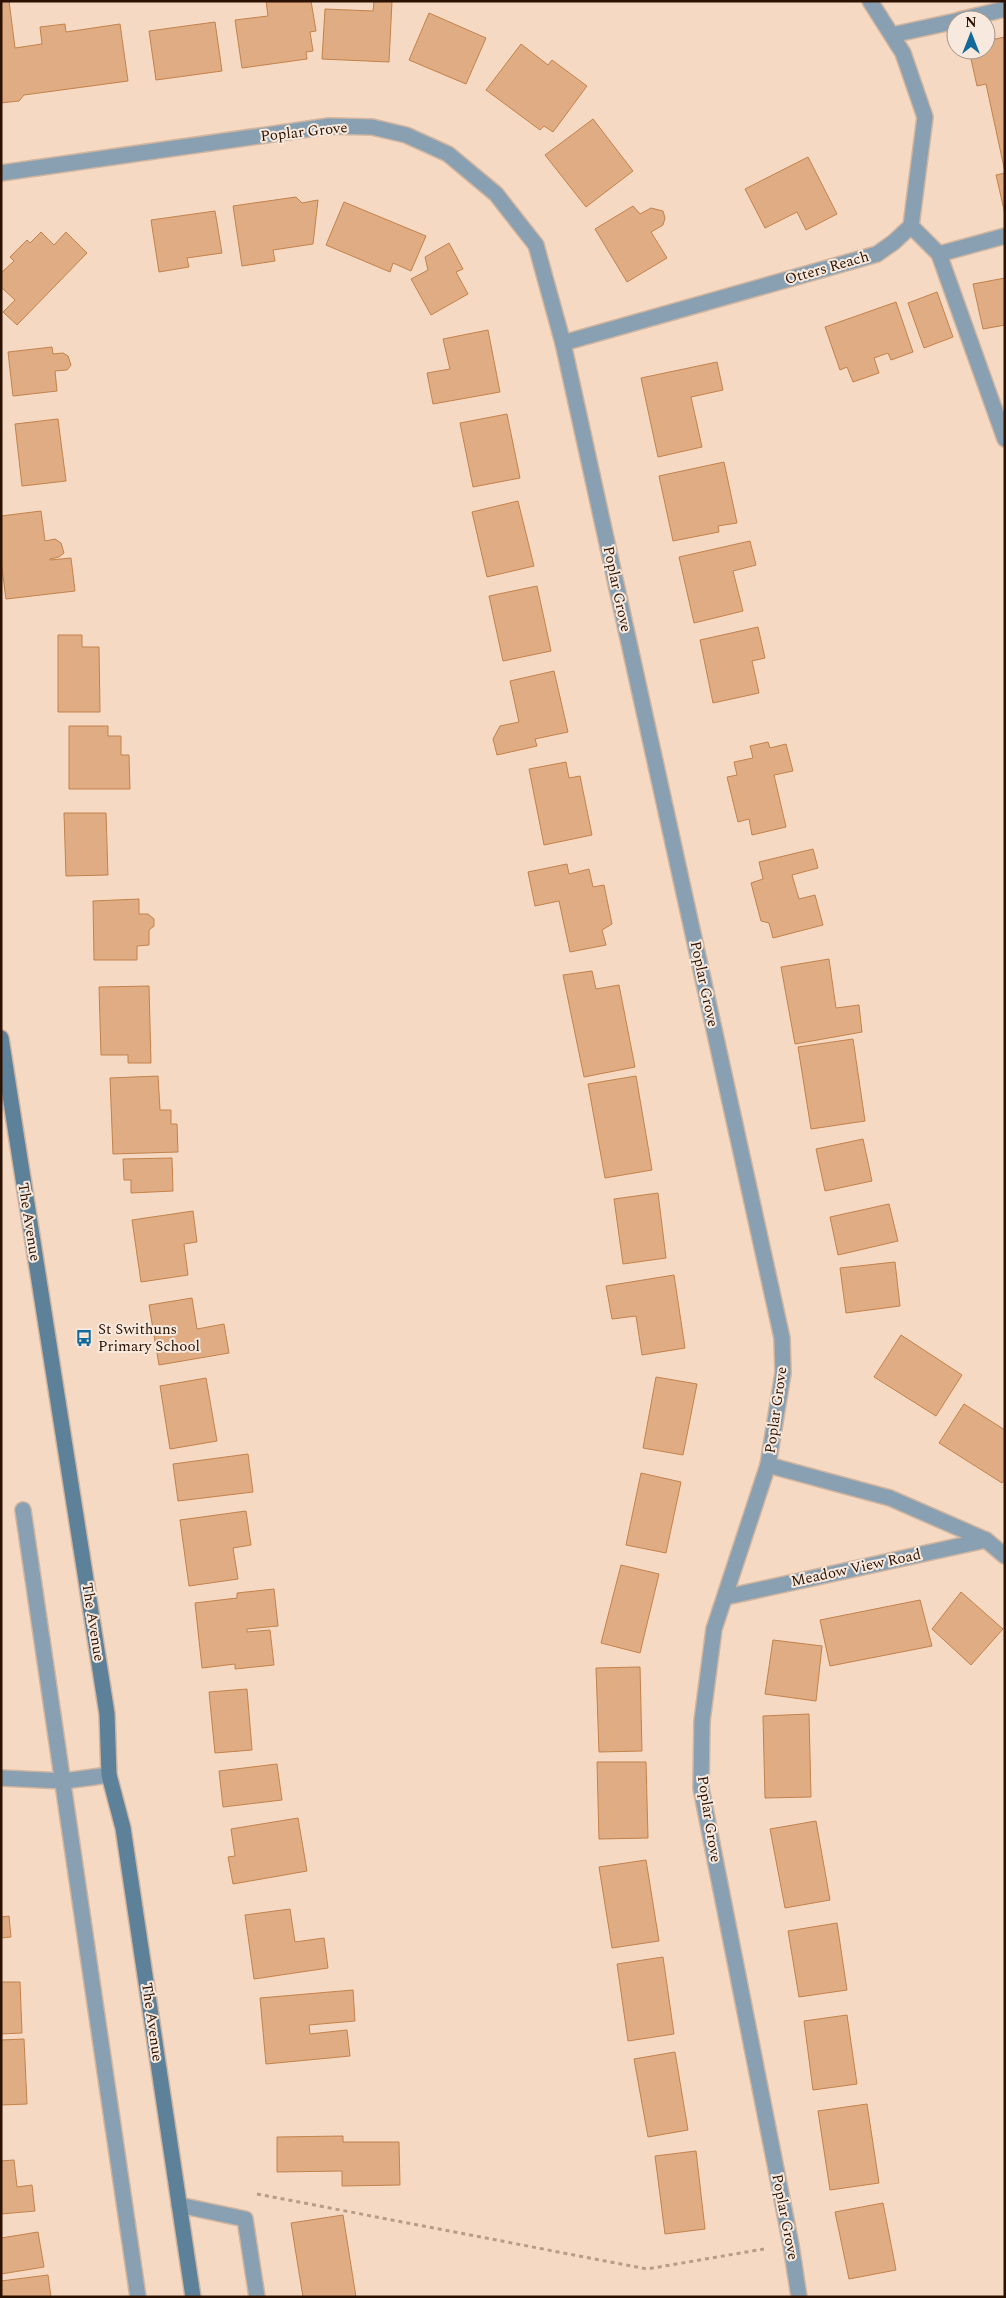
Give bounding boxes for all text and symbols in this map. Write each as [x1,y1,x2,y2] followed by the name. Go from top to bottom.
[946,10,996,60] north arrow
[965,12,977,33] text: N
[259,116,349,148] street label: Poplar Grove
[782,245,872,291] street label: Otters Reach
[597,544,637,634] street label: Poplar Grove
[684,939,724,1029] street label: Poplar Grove
[11,1181,47,1263] street label: The Avenue
[98,1318,200,1358] place label: St Swithuns Primary School
[74,1328,94,1348] bus stop icon: St Swithuns Primary School
[759,1365,793,1455] street label: Poplar Grove
[789,1543,923,1593] street label: Meadow View Road
[75,1581,111,1663] street label: The Avenue
[691,1774,727,1864] street label: Poplar Grove
[135,1981,169,2063] street label: The Avenue
[765,2172,805,2262] street label: Poplar Grove

